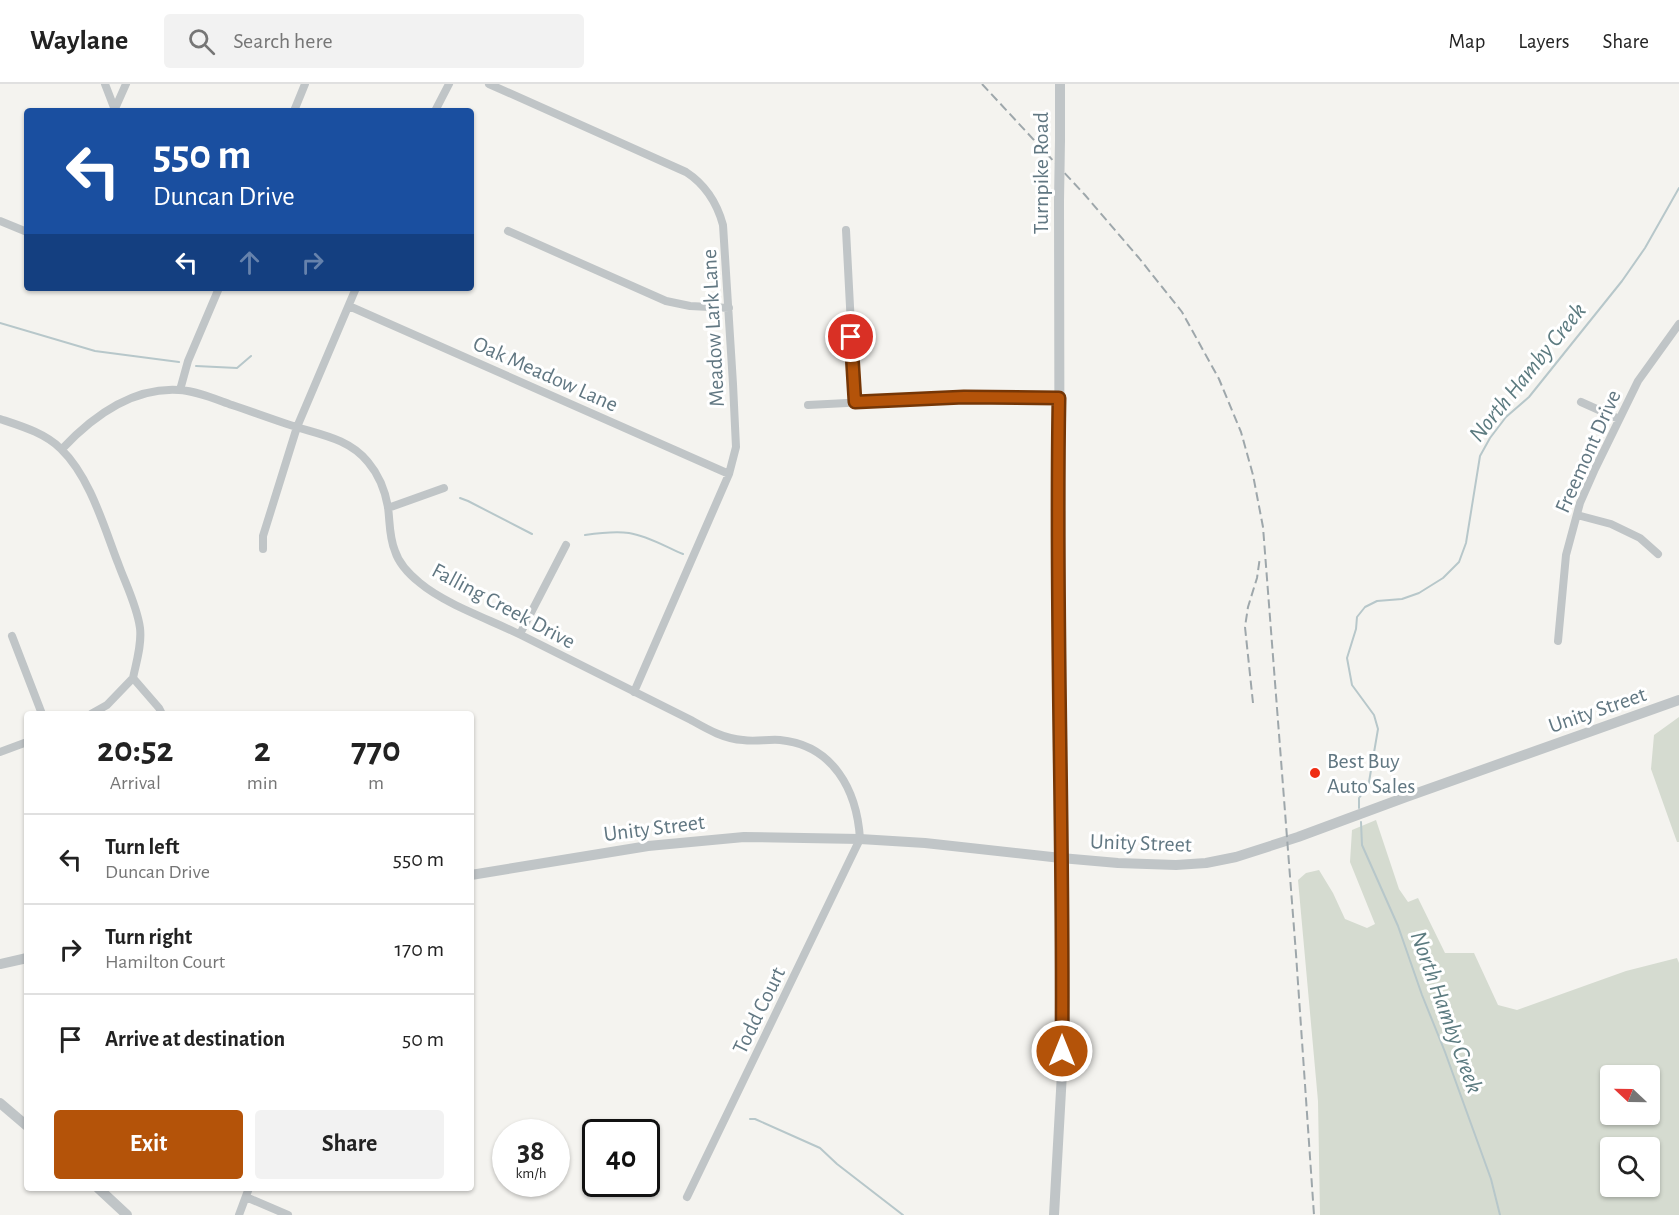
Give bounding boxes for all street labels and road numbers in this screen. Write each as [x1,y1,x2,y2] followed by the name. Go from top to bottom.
[1030,112,1052,234] street label: Turnpike Road
[698,248,728,407] street label: Meadow Lark Lane
[470,332,621,416] street label: Oak Meadow Lane
[1551,387,1625,516] street label: Freemont Drive
[428,559,579,653] street label: Falling Creek Drive
[1546,683,1649,737] street label: Unity Street
[602,811,706,845] street label: Unity Street
[1090,830,1192,856] street label: Unity Street
[729,964,789,1057] street label: Todd Court

